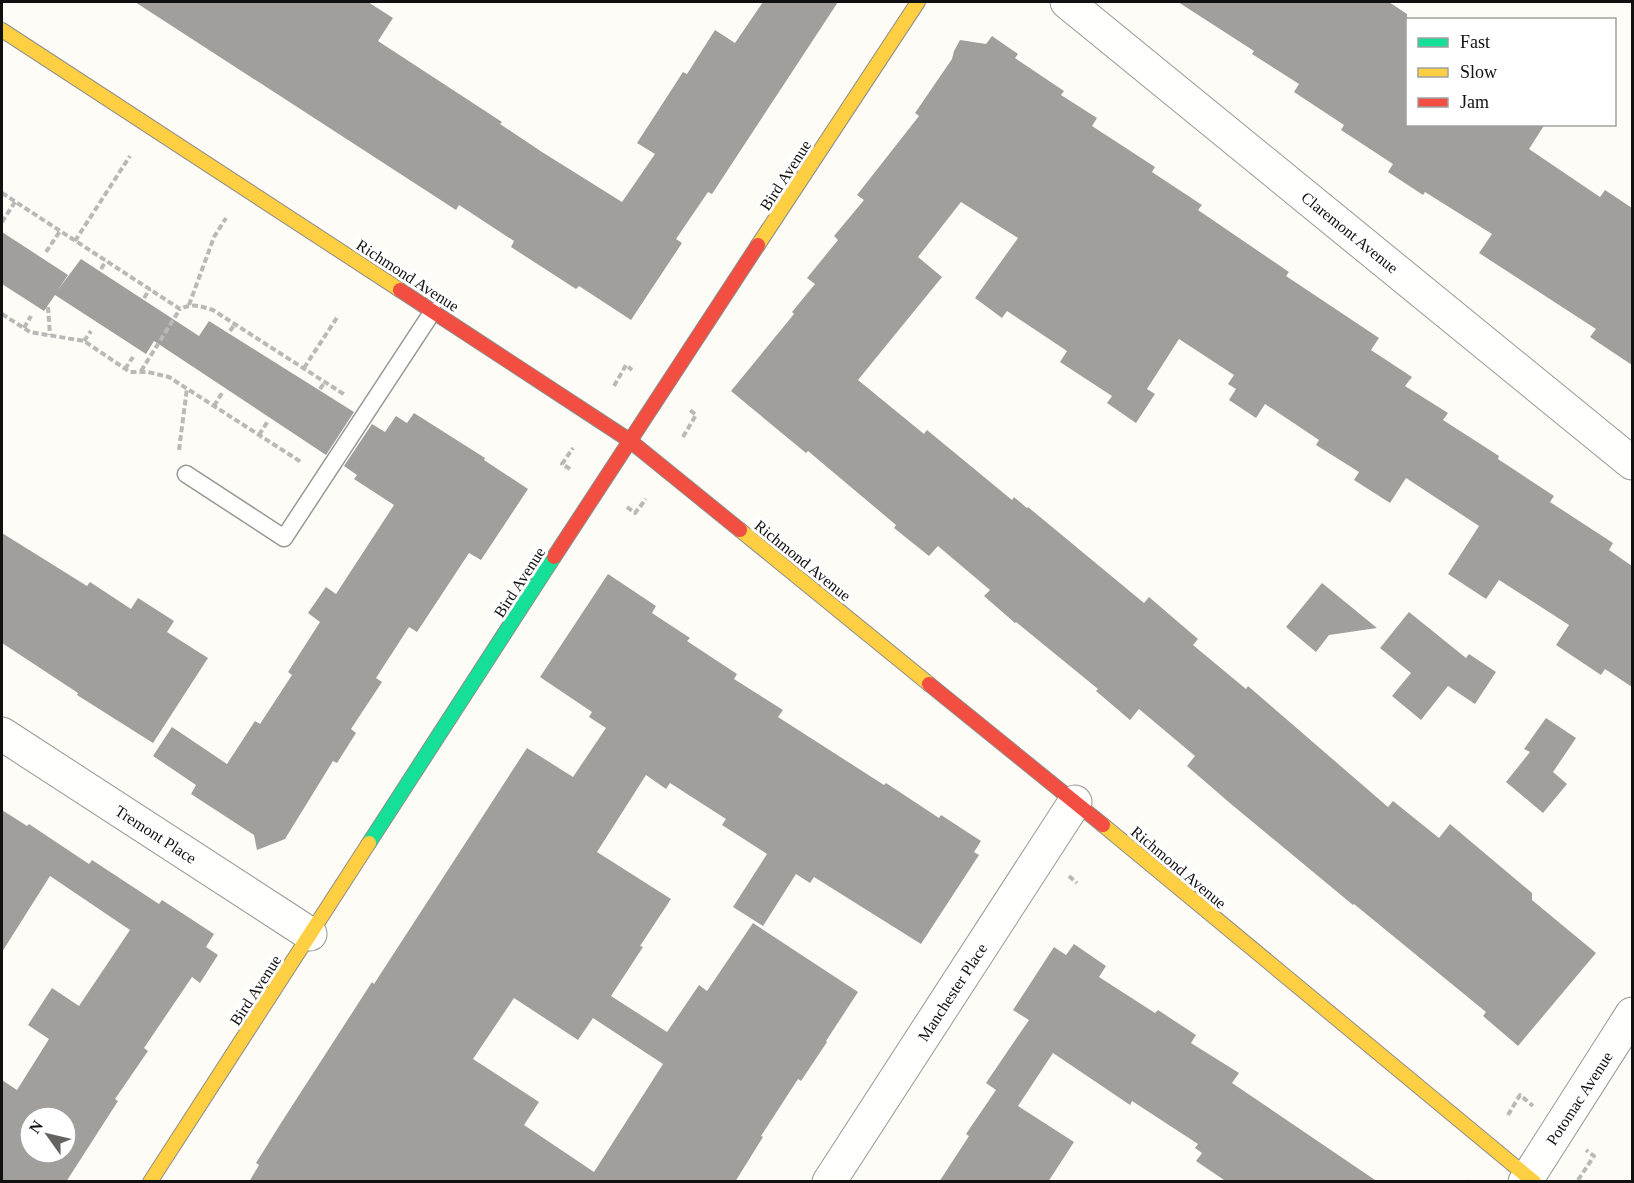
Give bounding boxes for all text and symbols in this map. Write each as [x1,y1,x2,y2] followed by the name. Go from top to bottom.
[1406,18,1616,126] legend
[1460,32,1490,52] text: Fast
[1460,62,1497,82] text: Slow
[1460,92,1489,112] text: Jam
[756,137,814,214] street label: Bird Avenue
[1298,188,1401,277] street label: Claremont Avenue
[353,236,462,315] street label: Richmond Avenue
[751,517,854,604] street label: Richmond Avenue
[490,544,548,621] street label: Bird Avenue
[112,802,199,867] street label: Tremont Place
[1128,823,1229,912] street label: Richmond Avenue
[914,940,990,1044] street label: Manchester Place
[226,952,284,1029] street label: Bird Avenue
[1543,1048,1616,1148] street label: Potomac Avenue
[18,1105,78,1165] north arrow
[26,1117,47,1136] text: N

